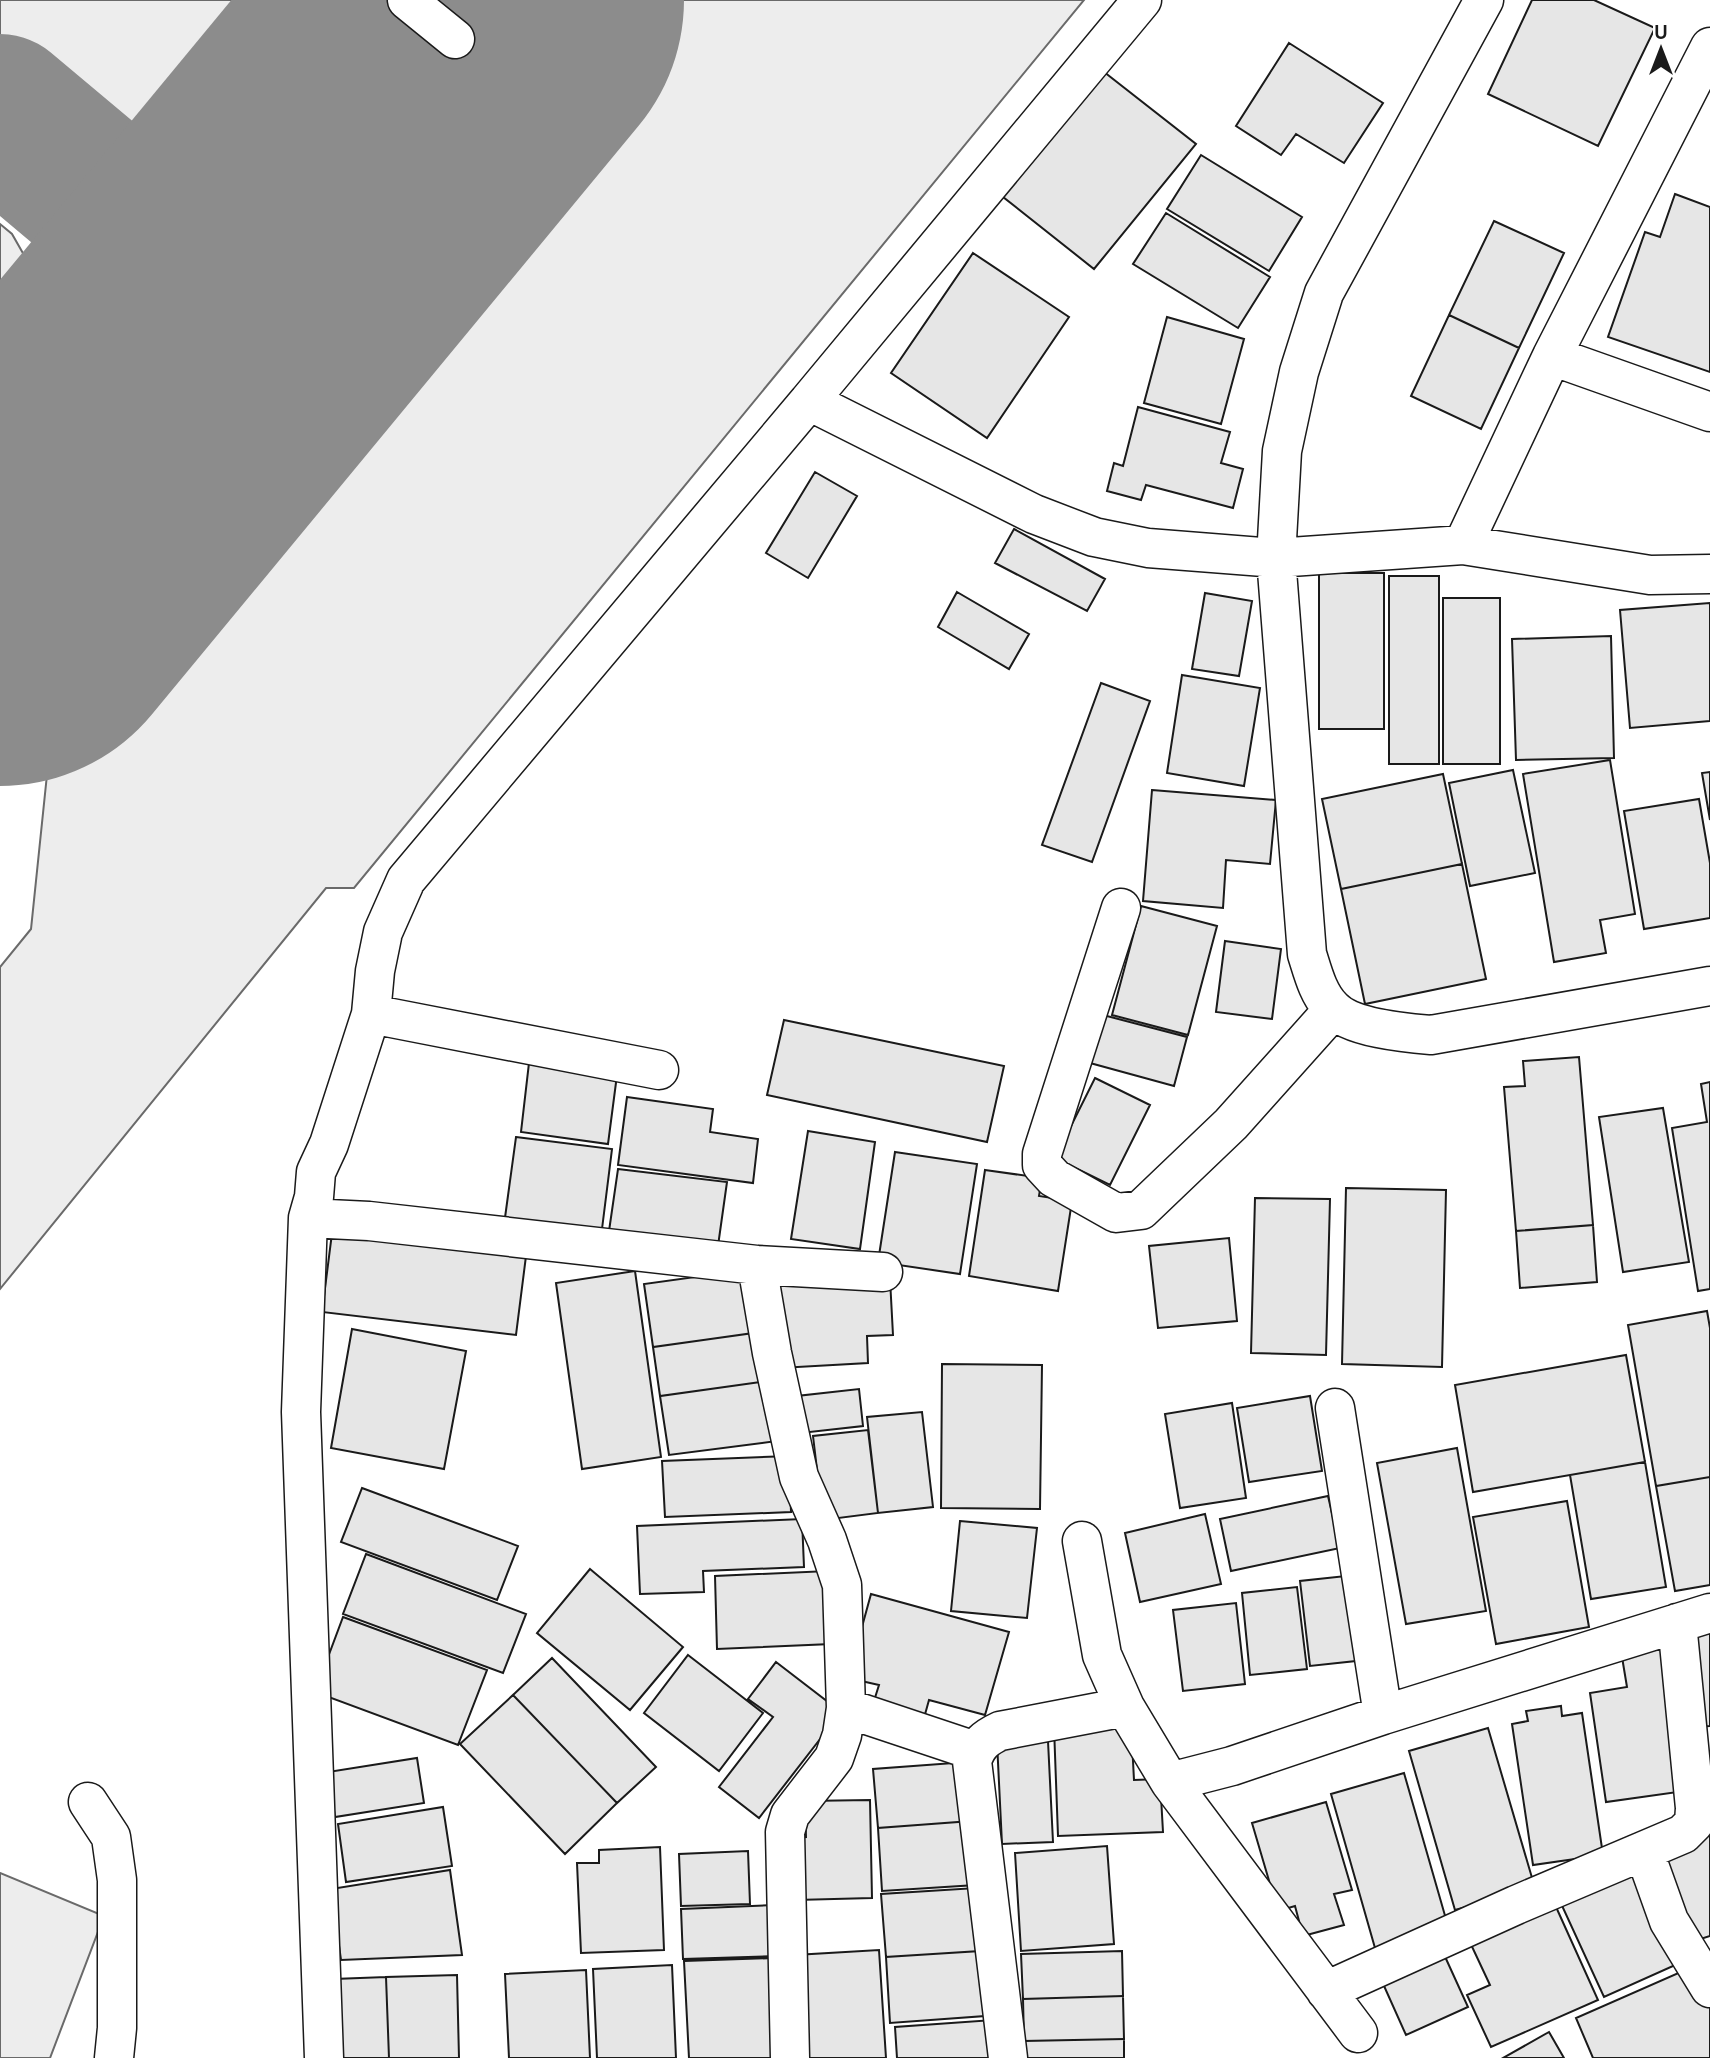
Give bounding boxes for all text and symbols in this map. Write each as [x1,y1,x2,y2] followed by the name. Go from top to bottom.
[1626,14,1696,84] north arrow
[1654,21,1668,44] text: U

